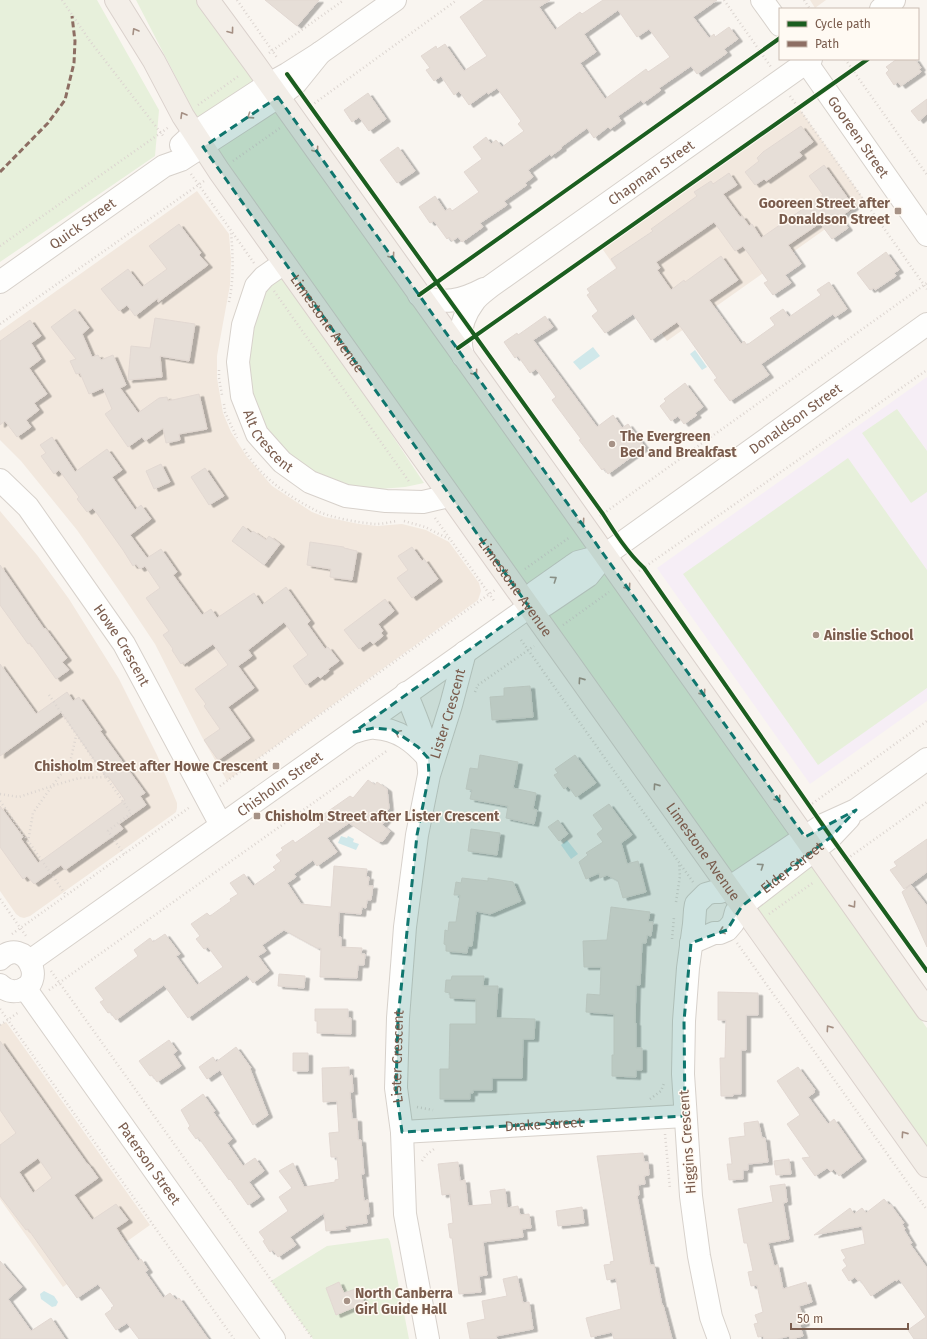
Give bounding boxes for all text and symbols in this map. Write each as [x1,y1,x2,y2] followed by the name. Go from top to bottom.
[779,8,919,60] legend
[815,17,871,31] text: Cycle path
[226,27,233,34] one-way arrow
[132,28,140,35] one-way arrow
[815,37,839,51] text: Path
[824,93,893,182] street label: Gooreen Street
[248,111,255,118] one-way arrow
[180,112,187,119] one-way arrow
[605,136,698,209] street label: Chapman Street
[311,146,318,153] one-way arrow
[46,194,120,253] street label: Quick Street
[759,195,891,228] place label: Gooreen Street after Donaldson Street
[893,206,903,216] marker: Gooreen Street after Donaldson Street
[387,252,394,259] one-way arrow
[287,272,368,376] street label: Limestone Avenue
[471,369,478,376] one-way arrow
[746,379,846,458] street label: Donaldson Street
[239,407,297,477] street label: Alt Crescent
[620,428,737,461] place label: The Evergreen Bed and Breakfast
[607,439,617,449] marker: The Evergreen Bed and Breakfast
[577,518,585,525] one-way arrow
[474,536,556,640] street label: Limestone Avenue
[550,576,557,584] one-way arrow
[623,583,631,590] one-way arrow
[90,601,153,690] street label: Howe Crescent
[823,627,914,644] place label: Ainslie School
[811,630,821,640] marker: Ainslie School
[427,666,470,761] street label: Lister Crescent
[579,677,586,684] one-way arrow
[698,689,706,696] one-way arrow
[395,730,402,738] one-way arrow
[234,748,327,820] street label: Chisholm Street
[34,758,269,775] place label: Chisholm Street after Howe Crescent
[271,761,281,771] marker: Chisholm Street after Howe Crescent
[654,783,661,790] one-way arrow
[773,795,781,802] one-way arrow
[662,800,743,904] street label: Limestone Avenue
[265,808,500,825] place label: Chisholm Street after Lister Crescent
[252,811,262,821] marker: Chisholm Street after Lister Crescent
[758,838,828,897] street label: Elder Street
[757,864,764,871] one-way arrow
[848,901,855,908] one-way arrow
[719,926,726,934] one-way arrow
[388,1008,408,1104] street label: Lister Crescent
[827,1026,834,1033] one-way arrow
[675,1088,700,1195] street label: Higgins Crescent
[504,1114,584,1135] street label: Drake Street
[114,1119,185,1209] street label: Paterson Street
[901,1131,909,1138] one-way arrow
[355,1285,453,1318] place label: North Canberra Girl Guide Hall
[342,1296,352,1306] marker: North Canberra Girl Guide Hall
[791,1305,908,1331] scale bar
[797,1312,823,1326] text: 50 m

